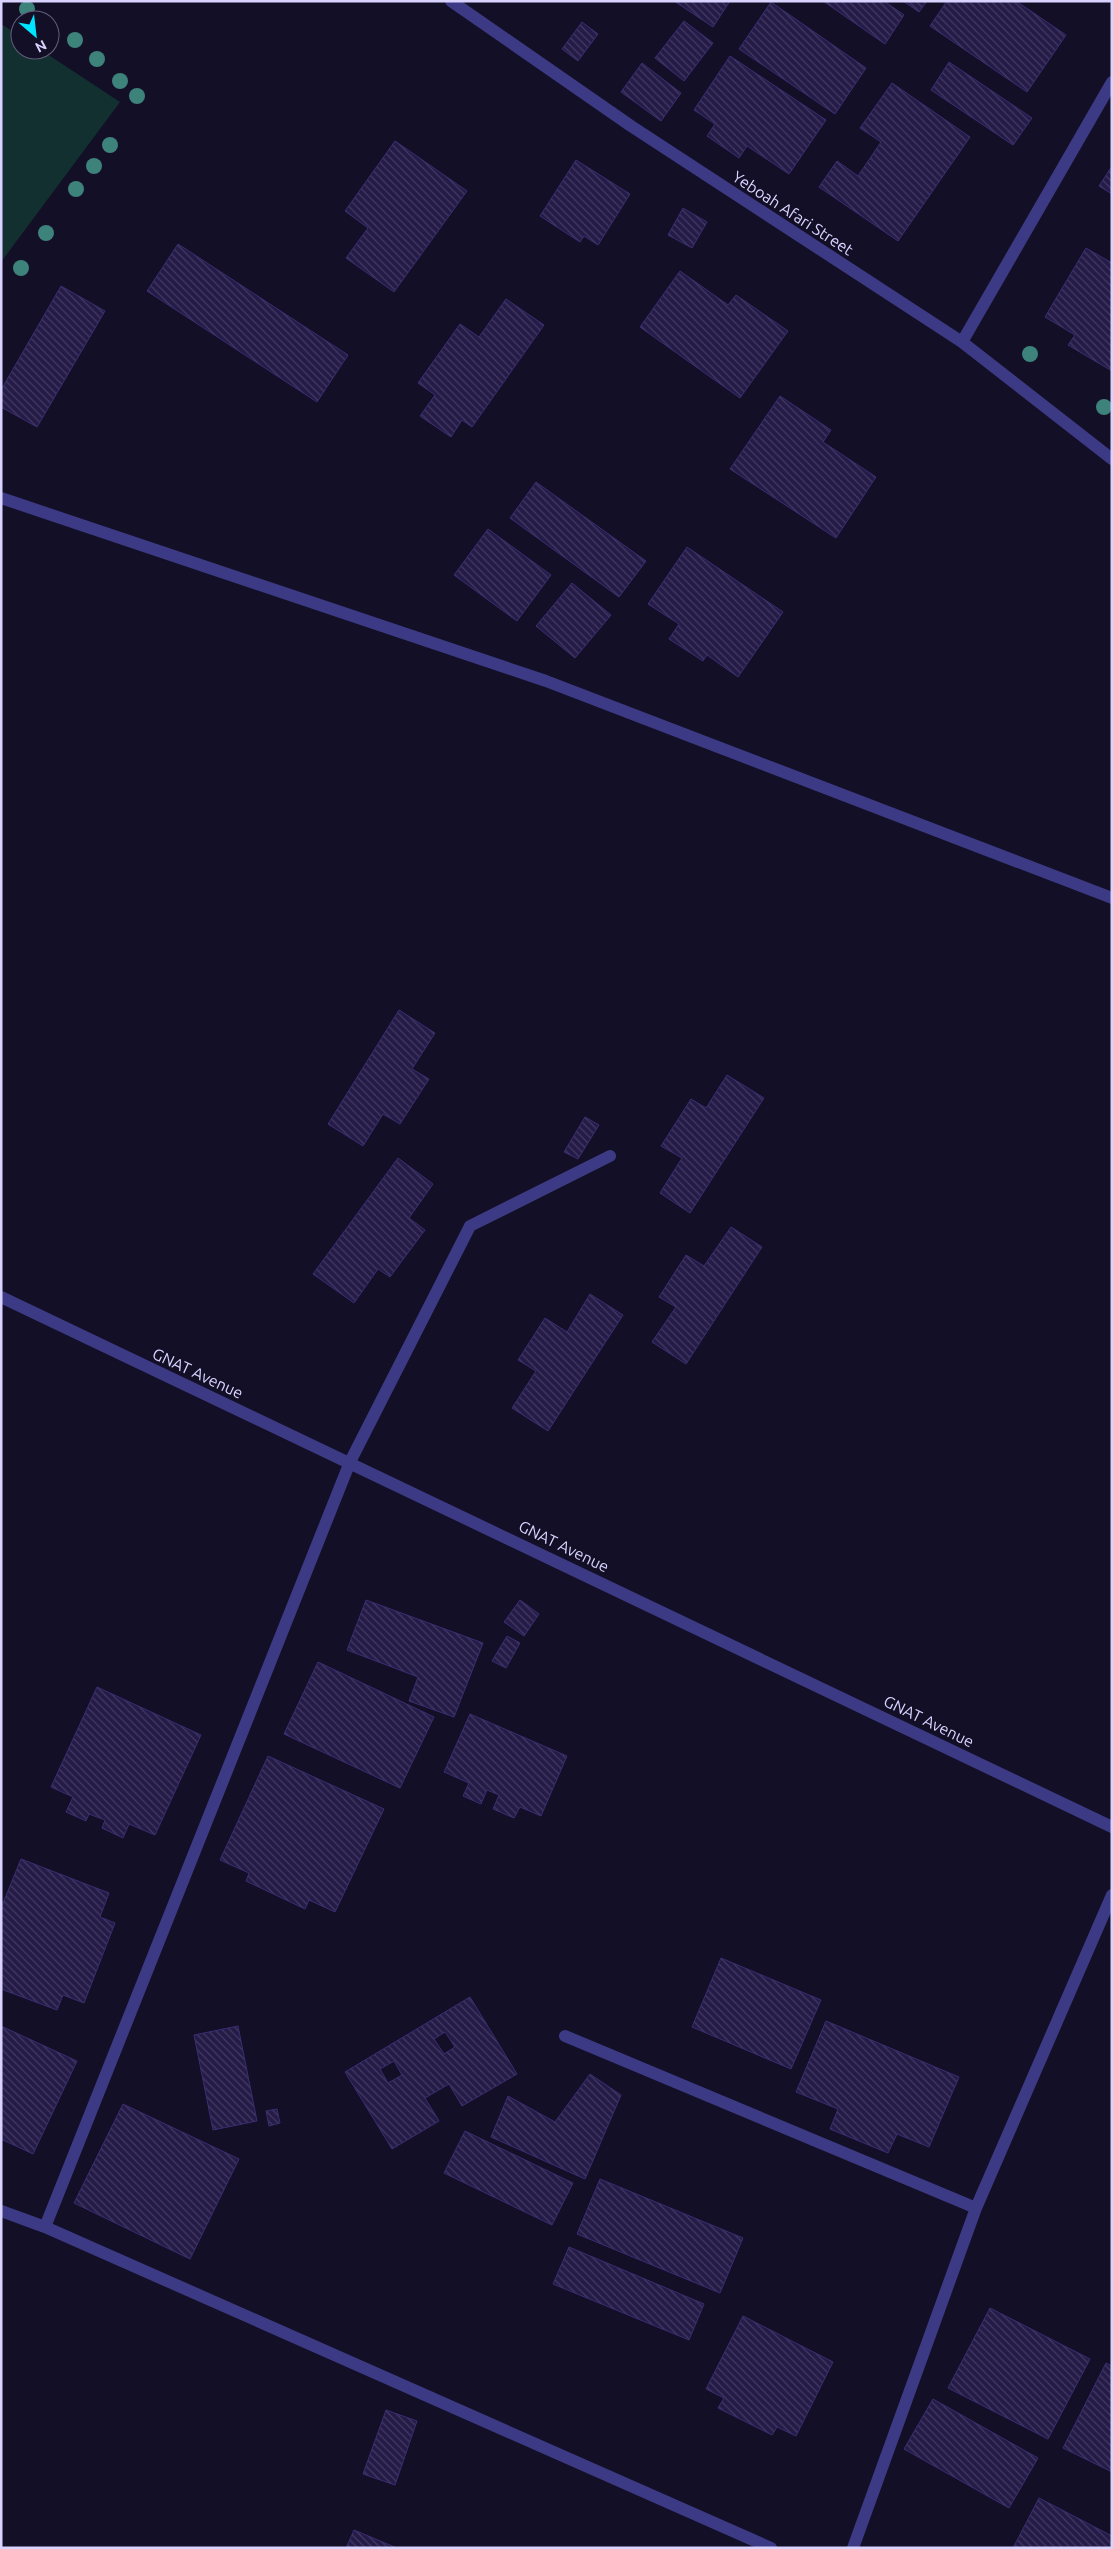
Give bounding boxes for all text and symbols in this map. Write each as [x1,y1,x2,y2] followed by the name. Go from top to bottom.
[10,10,60,60] north arrow
[33,37,49,56] text: N
[729,167,857,259] street label: Yeboah Afari Street
[150,1344,246,1402] street label: GNAT Avenue
[516,1516,612,1576] street label: GNAT Avenue
[881,1691,977,1751] street label: GNAT Avenue

